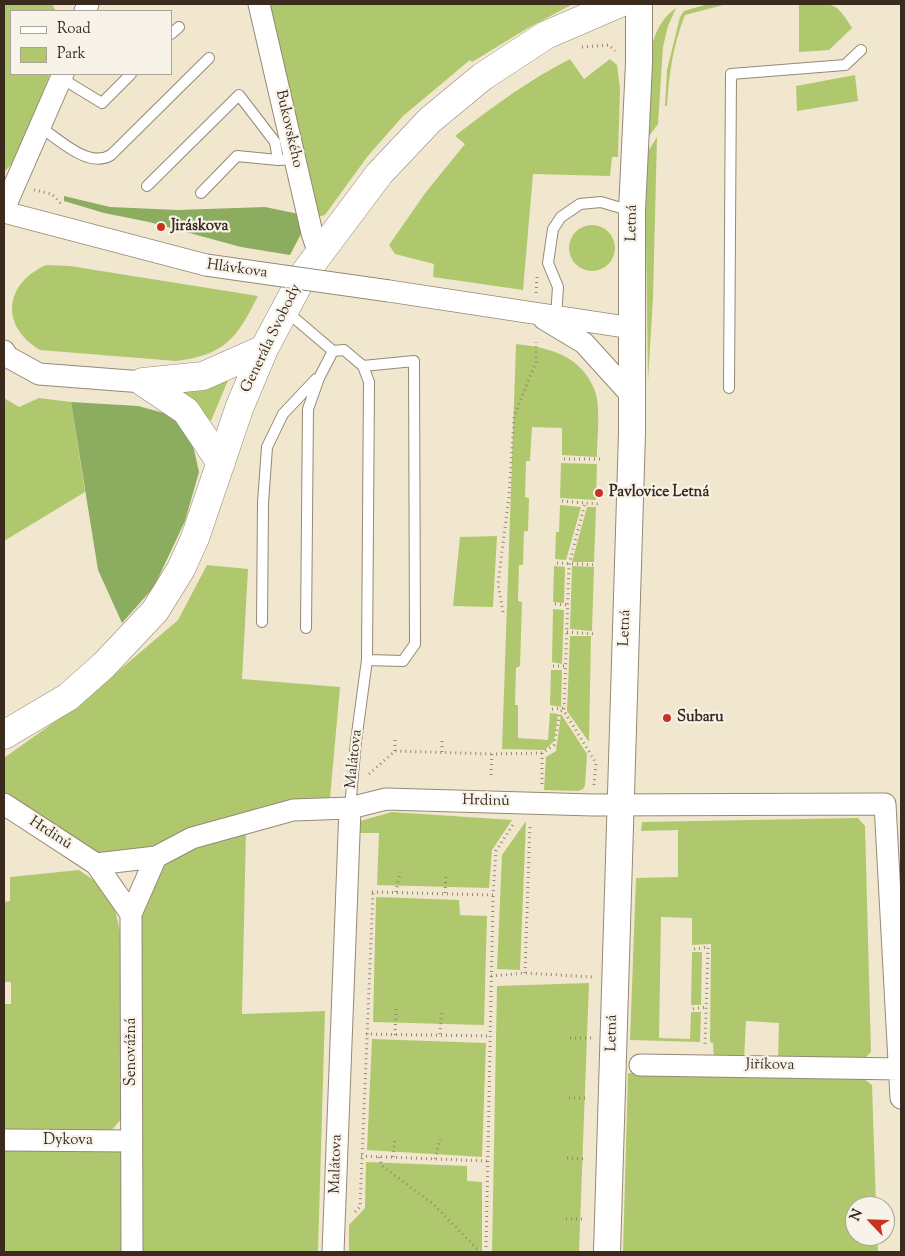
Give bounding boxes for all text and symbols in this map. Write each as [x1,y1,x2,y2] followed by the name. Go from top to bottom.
[10,10,172,75] legend
[57,19,91,40] text: Road
[57,44,86,65] text: Park
[270,88,306,170] street label: Bukovského
[624,204,642,242] street label: Letná
[171,218,228,236] place label: Jiráskova
[155,221,167,233] marker: Jiráskova
[206,257,268,283] street label: Hlávkova
[238,282,306,396] street label: Generála Svobody
[609,484,709,502] place label: Pavlovice Letná
[593,487,605,499] marker: Pavlovice Letná
[616,609,636,647] street label: Letná
[677,709,724,727] place label: Subaru
[661,712,673,724] marker: Subaru
[343,729,367,789] street label: Malátova
[462,793,510,811] street label: Hrdinů
[25,813,75,855] street label: Hrdinů
[604,1014,622,1052] street label: Letná
[123,1018,141,1086] street label: Senovážná
[745,1057,795,1075] street label: Jiříkova
[43,1132,93,1150] street label: Dykova
[327,1134,347,1194] street label: Malátova
[845,1196,895,1246] north arrow
[846,1206,869,1224] text: N

